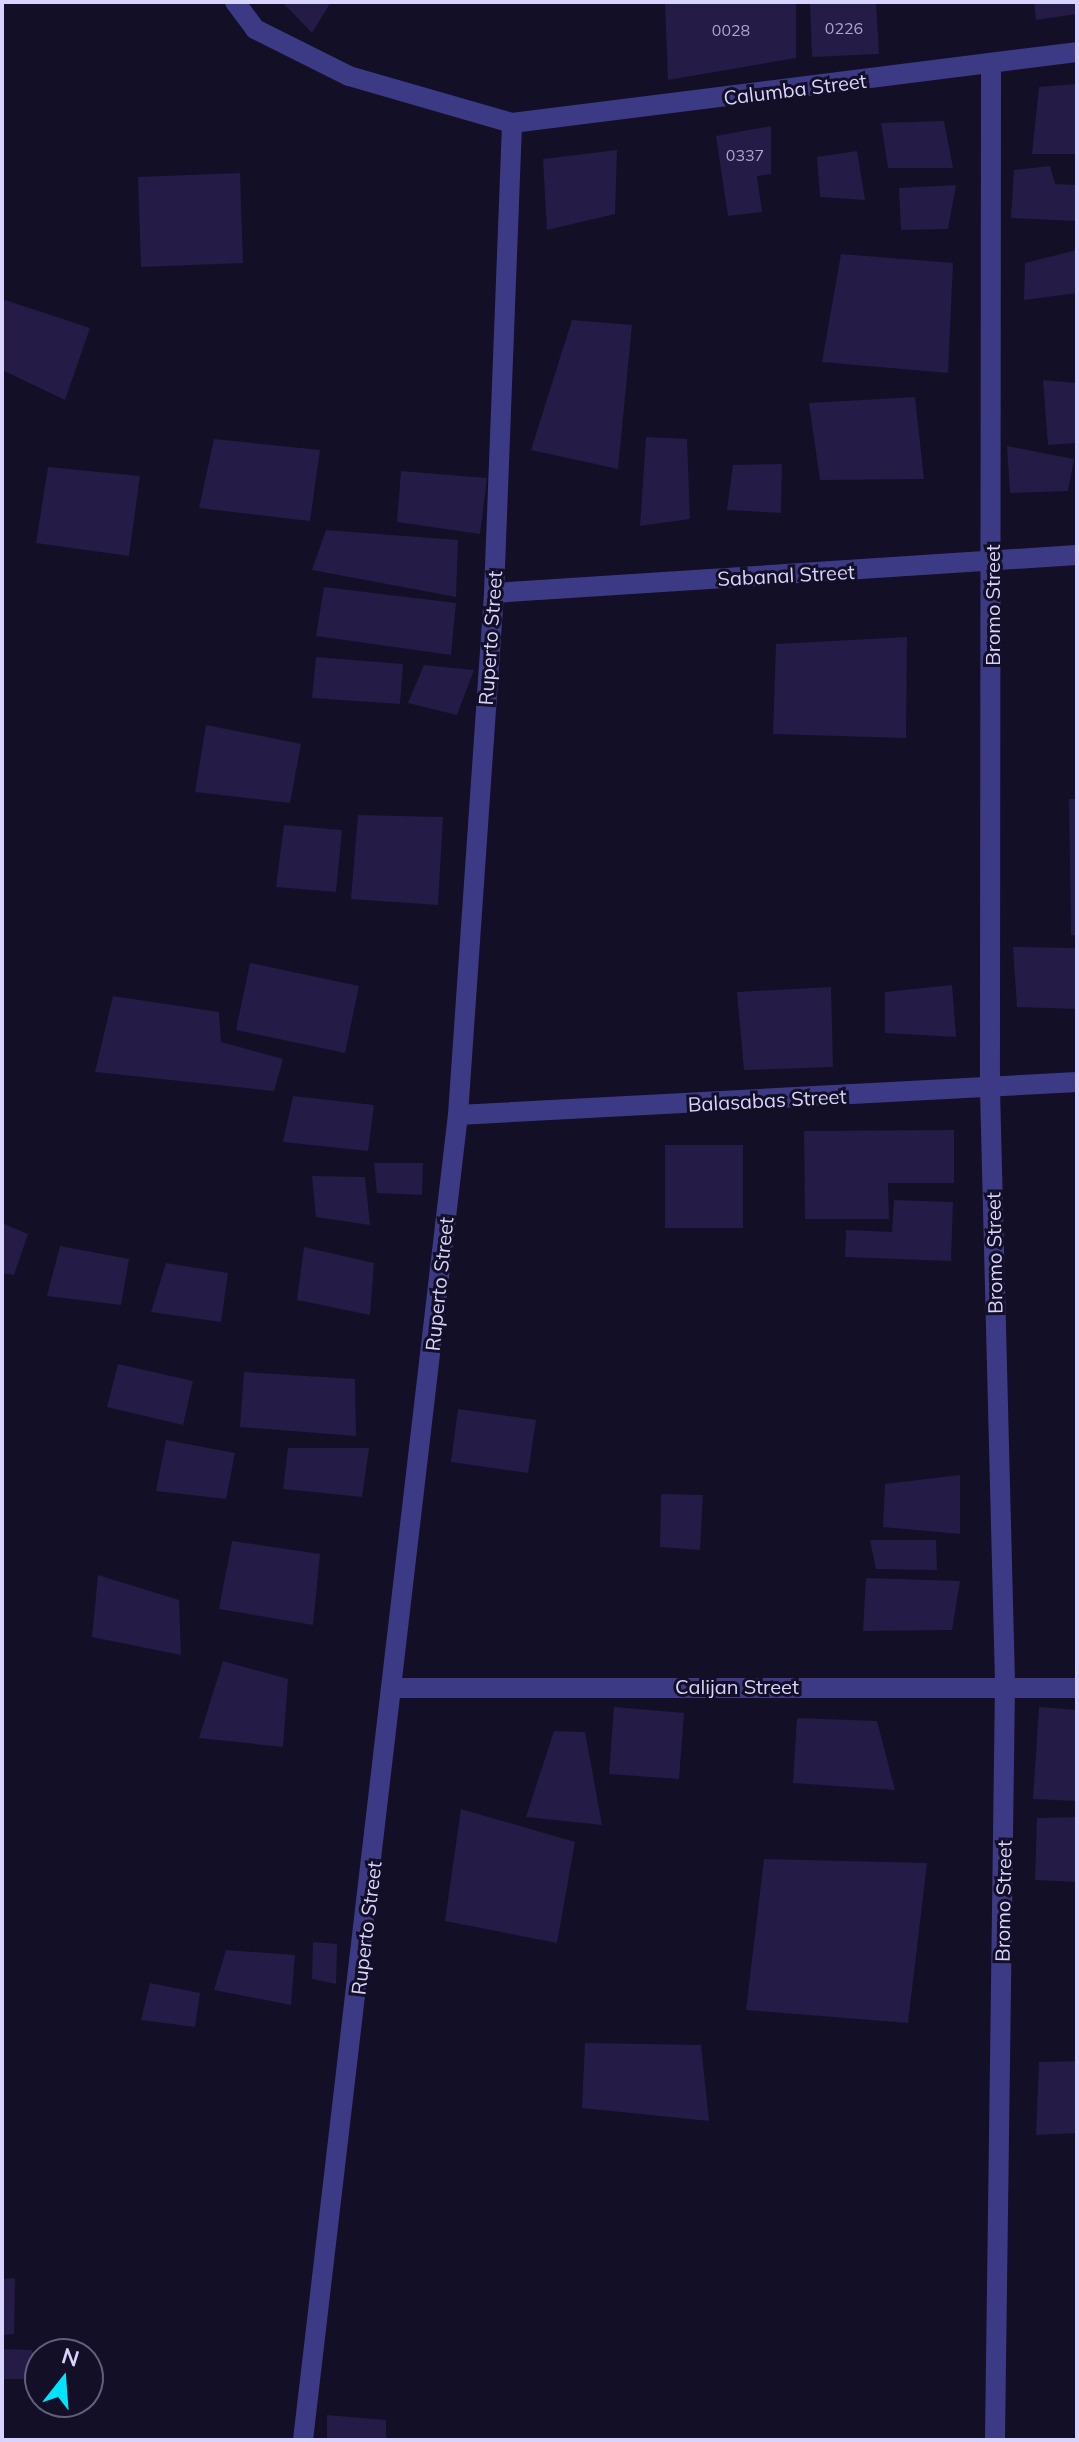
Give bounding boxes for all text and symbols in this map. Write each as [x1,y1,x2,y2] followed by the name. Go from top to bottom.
[825,18,863,38] house number: 0226
[712,20,750,40] house number: 0028
[722,68,868,110] street label: Calumba Street
[726,145,764,165] house number: 0337
[980,544,1004,666] street label: Bromo Street
[717,559,855,591] street label: Sabanal Street
[473,570,507,706] street label: Ruperto Street
[687,1084,847,1116] street label: Balasabas Street
[981,1192,1007,1314] street label: Bromo Street
[420,1216,458,1352] street label: Ruperto Street
[675,1674,799,1698] street label: Calijan Street
[990,1840,1016,1962] street label: Bromo Street
[346,1860,386,1996] street label: Ruperto Street
[24,2338,104,2418] north arrow
[58,2341,82,2373] text: N

